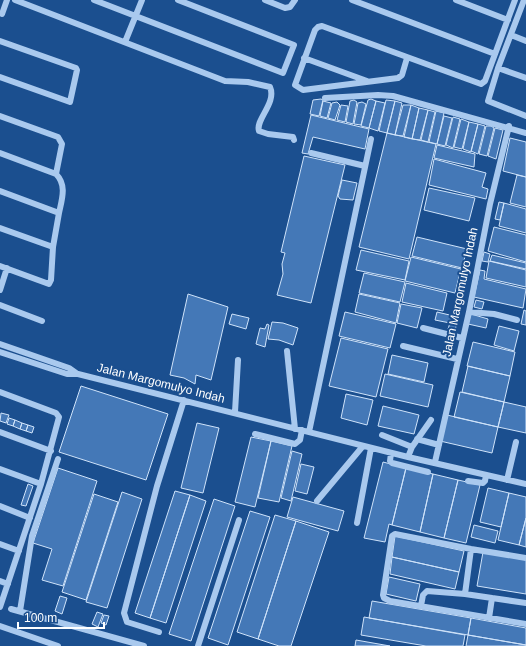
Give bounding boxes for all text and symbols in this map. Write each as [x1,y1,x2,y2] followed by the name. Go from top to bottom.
[439,226,481,358] street label: Jalan Margomulyo Indah
[96,360,226,406] street label: Jalan Margomulyo Indah
[18,604,104,630] scale bar
[24,611,57,625] text: 100 m

